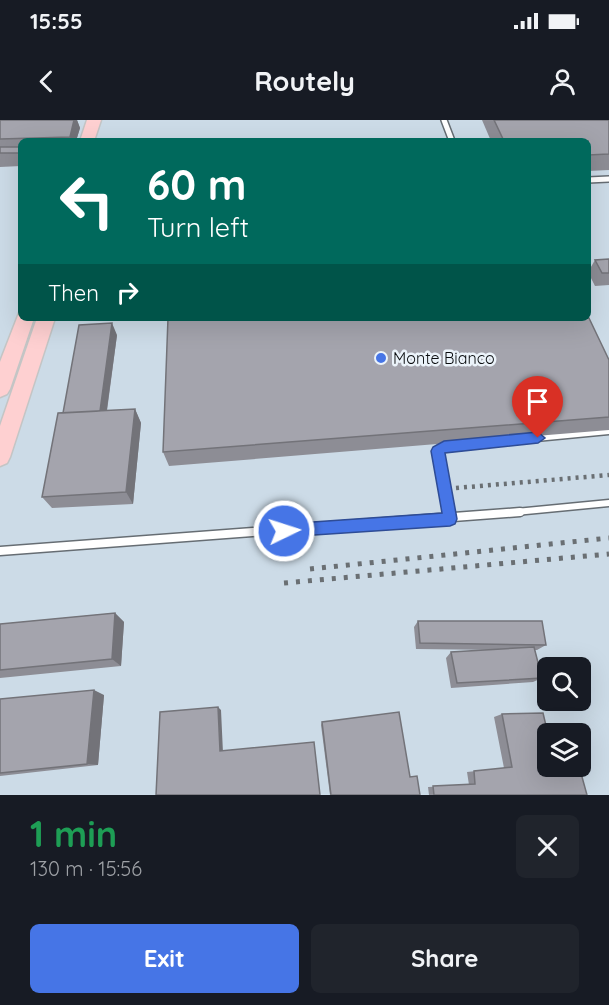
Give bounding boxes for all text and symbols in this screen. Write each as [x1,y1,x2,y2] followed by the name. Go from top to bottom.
[30,7,83,35] text: 15:55
[254,64,355,98] text: Routely
[30,65,63,98] icon: back
[546,65,579,98] icon: person
[147,158,247,211] text: 60 m
[48,162,126,240] icon: left
[147,210,249,244] text: Turn left
[111,276,144,309] icon: right
[48,279,99,307] text: Then
[393,348,495,368] place label: Monte Bianco
[374,351,388,365] marker: Monte Bianco
[512,376,563,438] pin
[521,385,554,418] icon: arrive
[252,499,316,563] position arrow
[537,657,591,777] map controls
[537,657,591,711] button: search
[537,723,591,777] button: layers
[30,811,117,856] text: 1 min
[516,815,579,878] button: close
[30,856,142,881] text: 130 m · 15:56
[30,924,299,993] button: Exit
[311,924,579,993] button: Share

